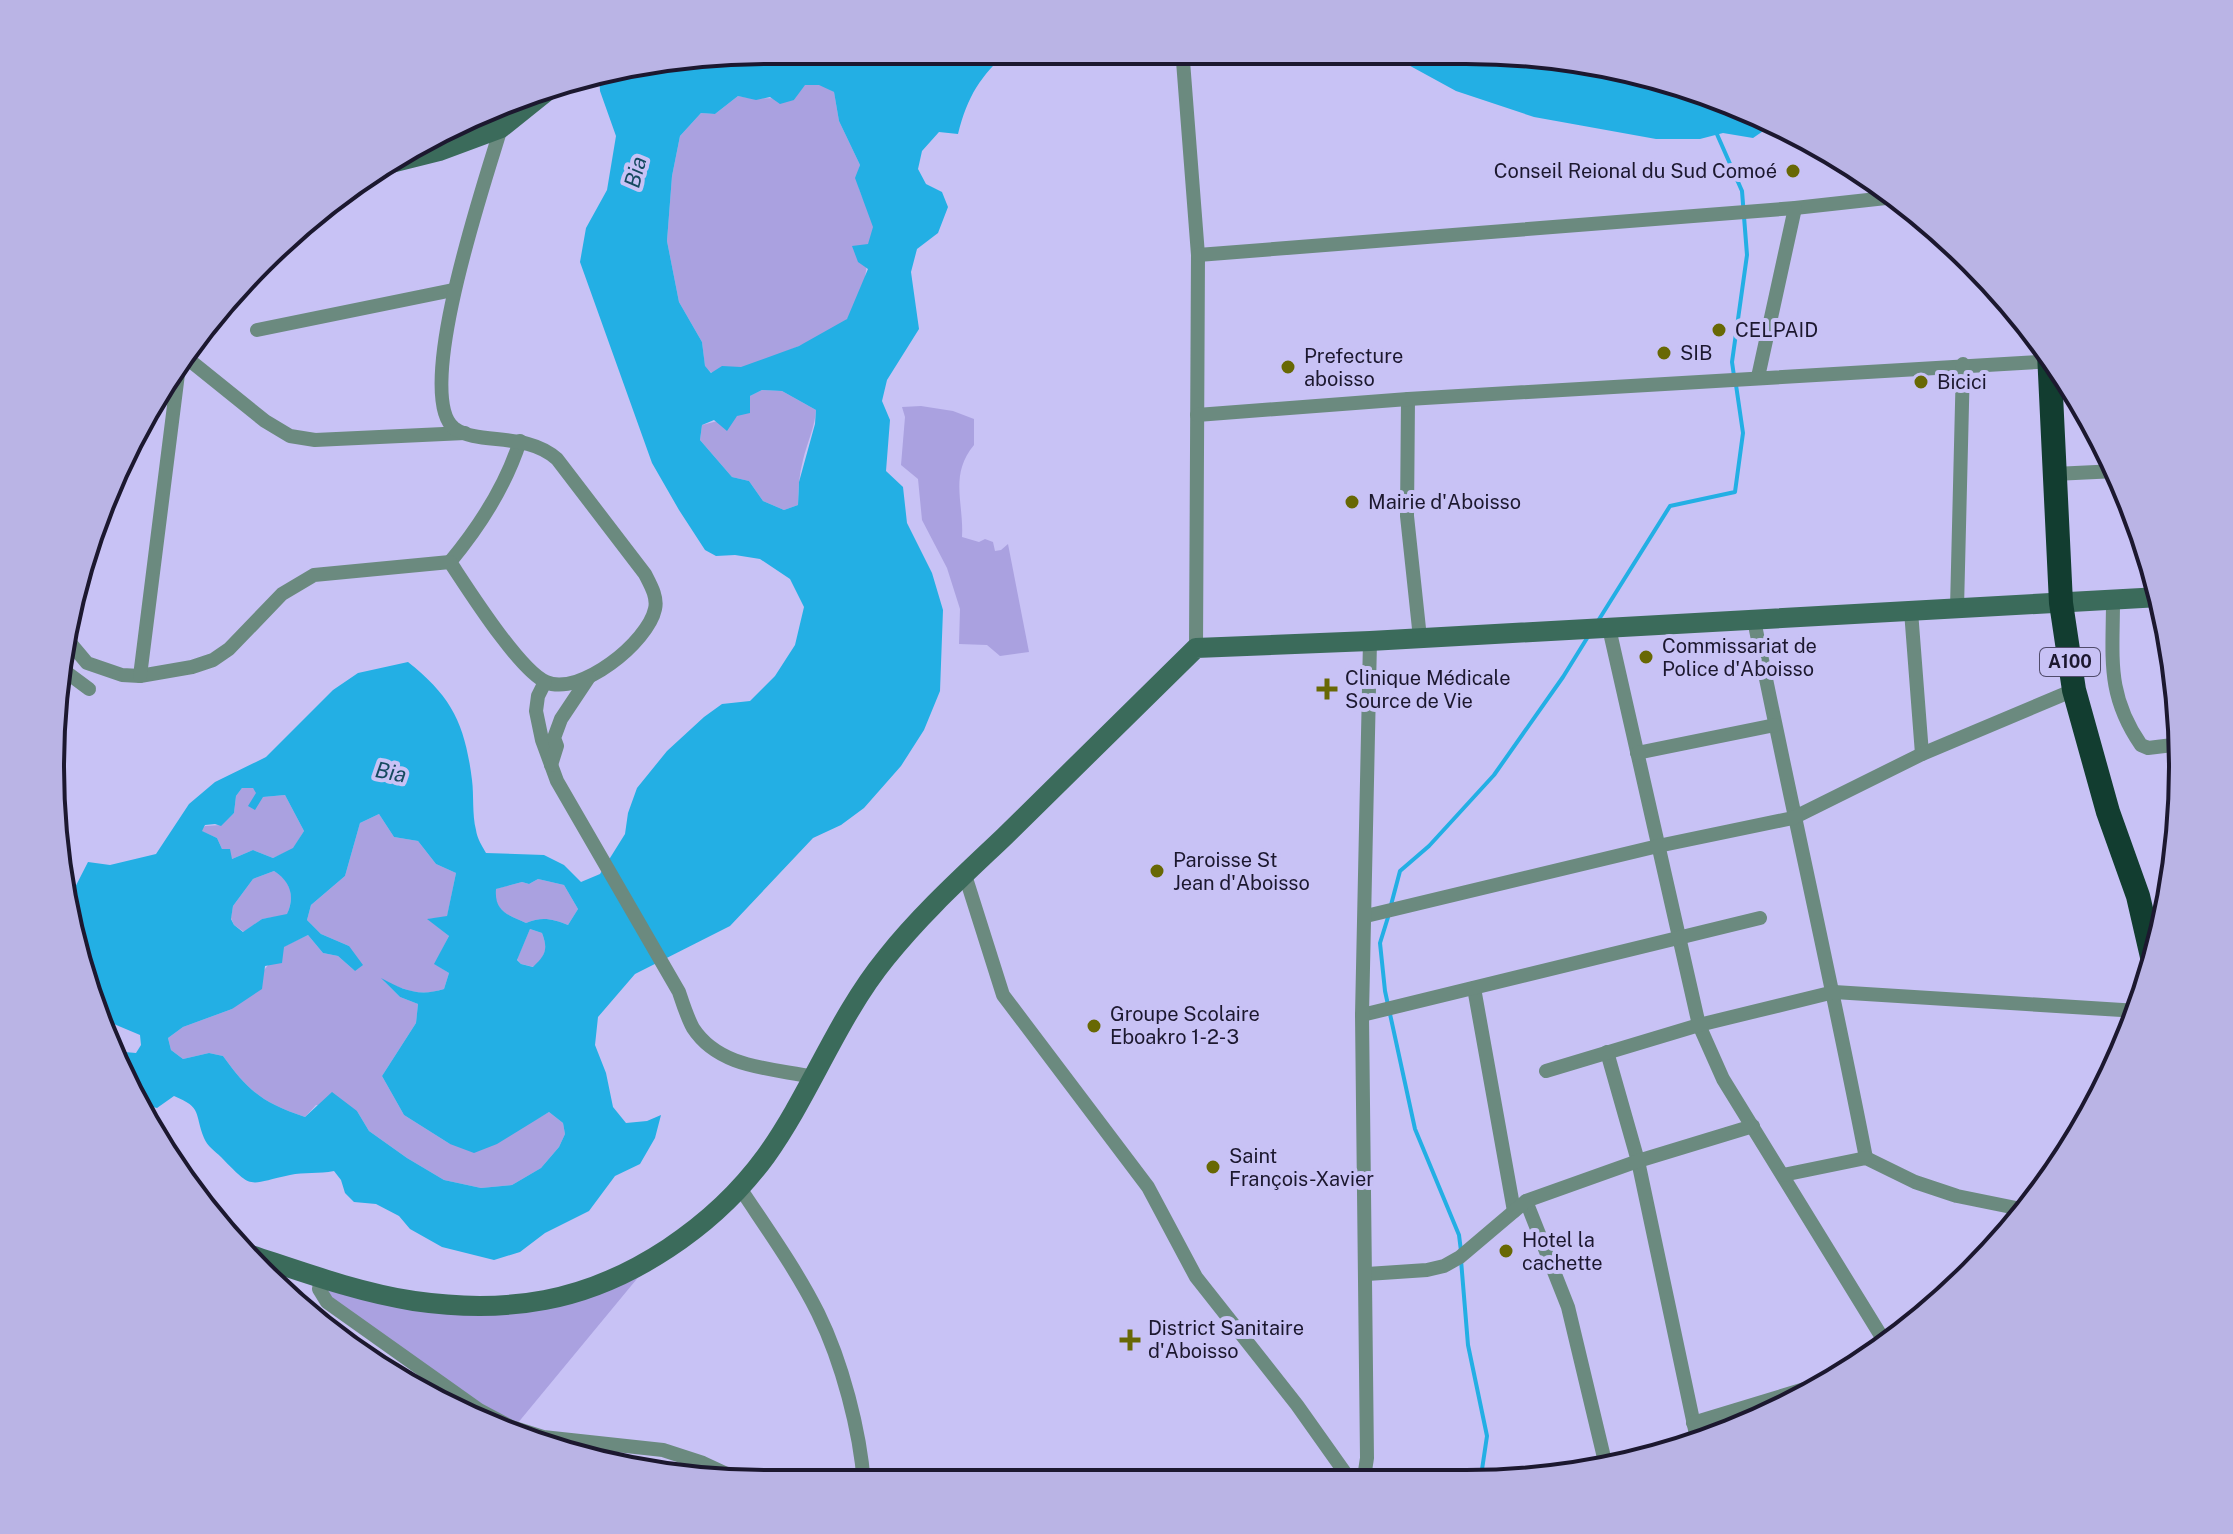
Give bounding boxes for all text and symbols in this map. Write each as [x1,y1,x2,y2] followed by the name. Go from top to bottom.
[618,154,652,190] water label: Bia
[1494,159,1777,183] place label: Conseil Reional du Sud Comoé
[1784,162,1802,180] marker: Conseil Reional du Sud Comoé
[1735,318,1818,342] place label: CELPAID
[1710,321,1728,339] marker: CELPAID
[1680,341,1712,365] place label: SIB
[1304,344,1403,391] place label: Prefecture aboisso
[1655,344,1673,362] marker: SIB
[1279,358,1297,376] marker: Prefecture aboisso
[1937,370,1987,394] place label: Bicici
[1912,373,1930,391] marker: Bicici
[1368,490,1521,514] place label: Mairie d'Aboisso
[1343,493,1361,511] marker: Mairie d'Aboisso
[1662,634,1817,681] place label: Commissariat de Police d'Aboisso
[1637,648,1655,666] marker: Commissariat de Police d'Aboisso
[2040,648,2100,676] road number: A100
[1345,666,1510,713] place label: Clinique Médicale Source de Vie
[1316,678,1338,700] marker: Clinique Médicale Source de Vie
[373,756,409,788] water label: Bia
[1173,848,1310,895] place label: Paroisse St Jean d'Aboisso
[1148,862,1166,880] marker: Paroisse St Jean d'Aboisso
[1110,1002,1260,1049] place label: Groupe Scolaire Eboakro 1-2-3
[1085,1017,1103,1035] marker: Groupe Scolaire Eboakro 1-2-3
[1229,1144,1374,1191] place label: Saint François-Xavier
[1204,1158,1222,1176] marker: Saint François-Xavier
[1522,1228,1603,1275] place label: Hotel la cachette
[1497,1242,1515,1260] marker: Hotel la cachette
[1148,1316,1304,1363] place label: District Sanitaire d'Aboisso
[1119,1329,1141,1351] marker: District Sanitaire d'Aboisso

